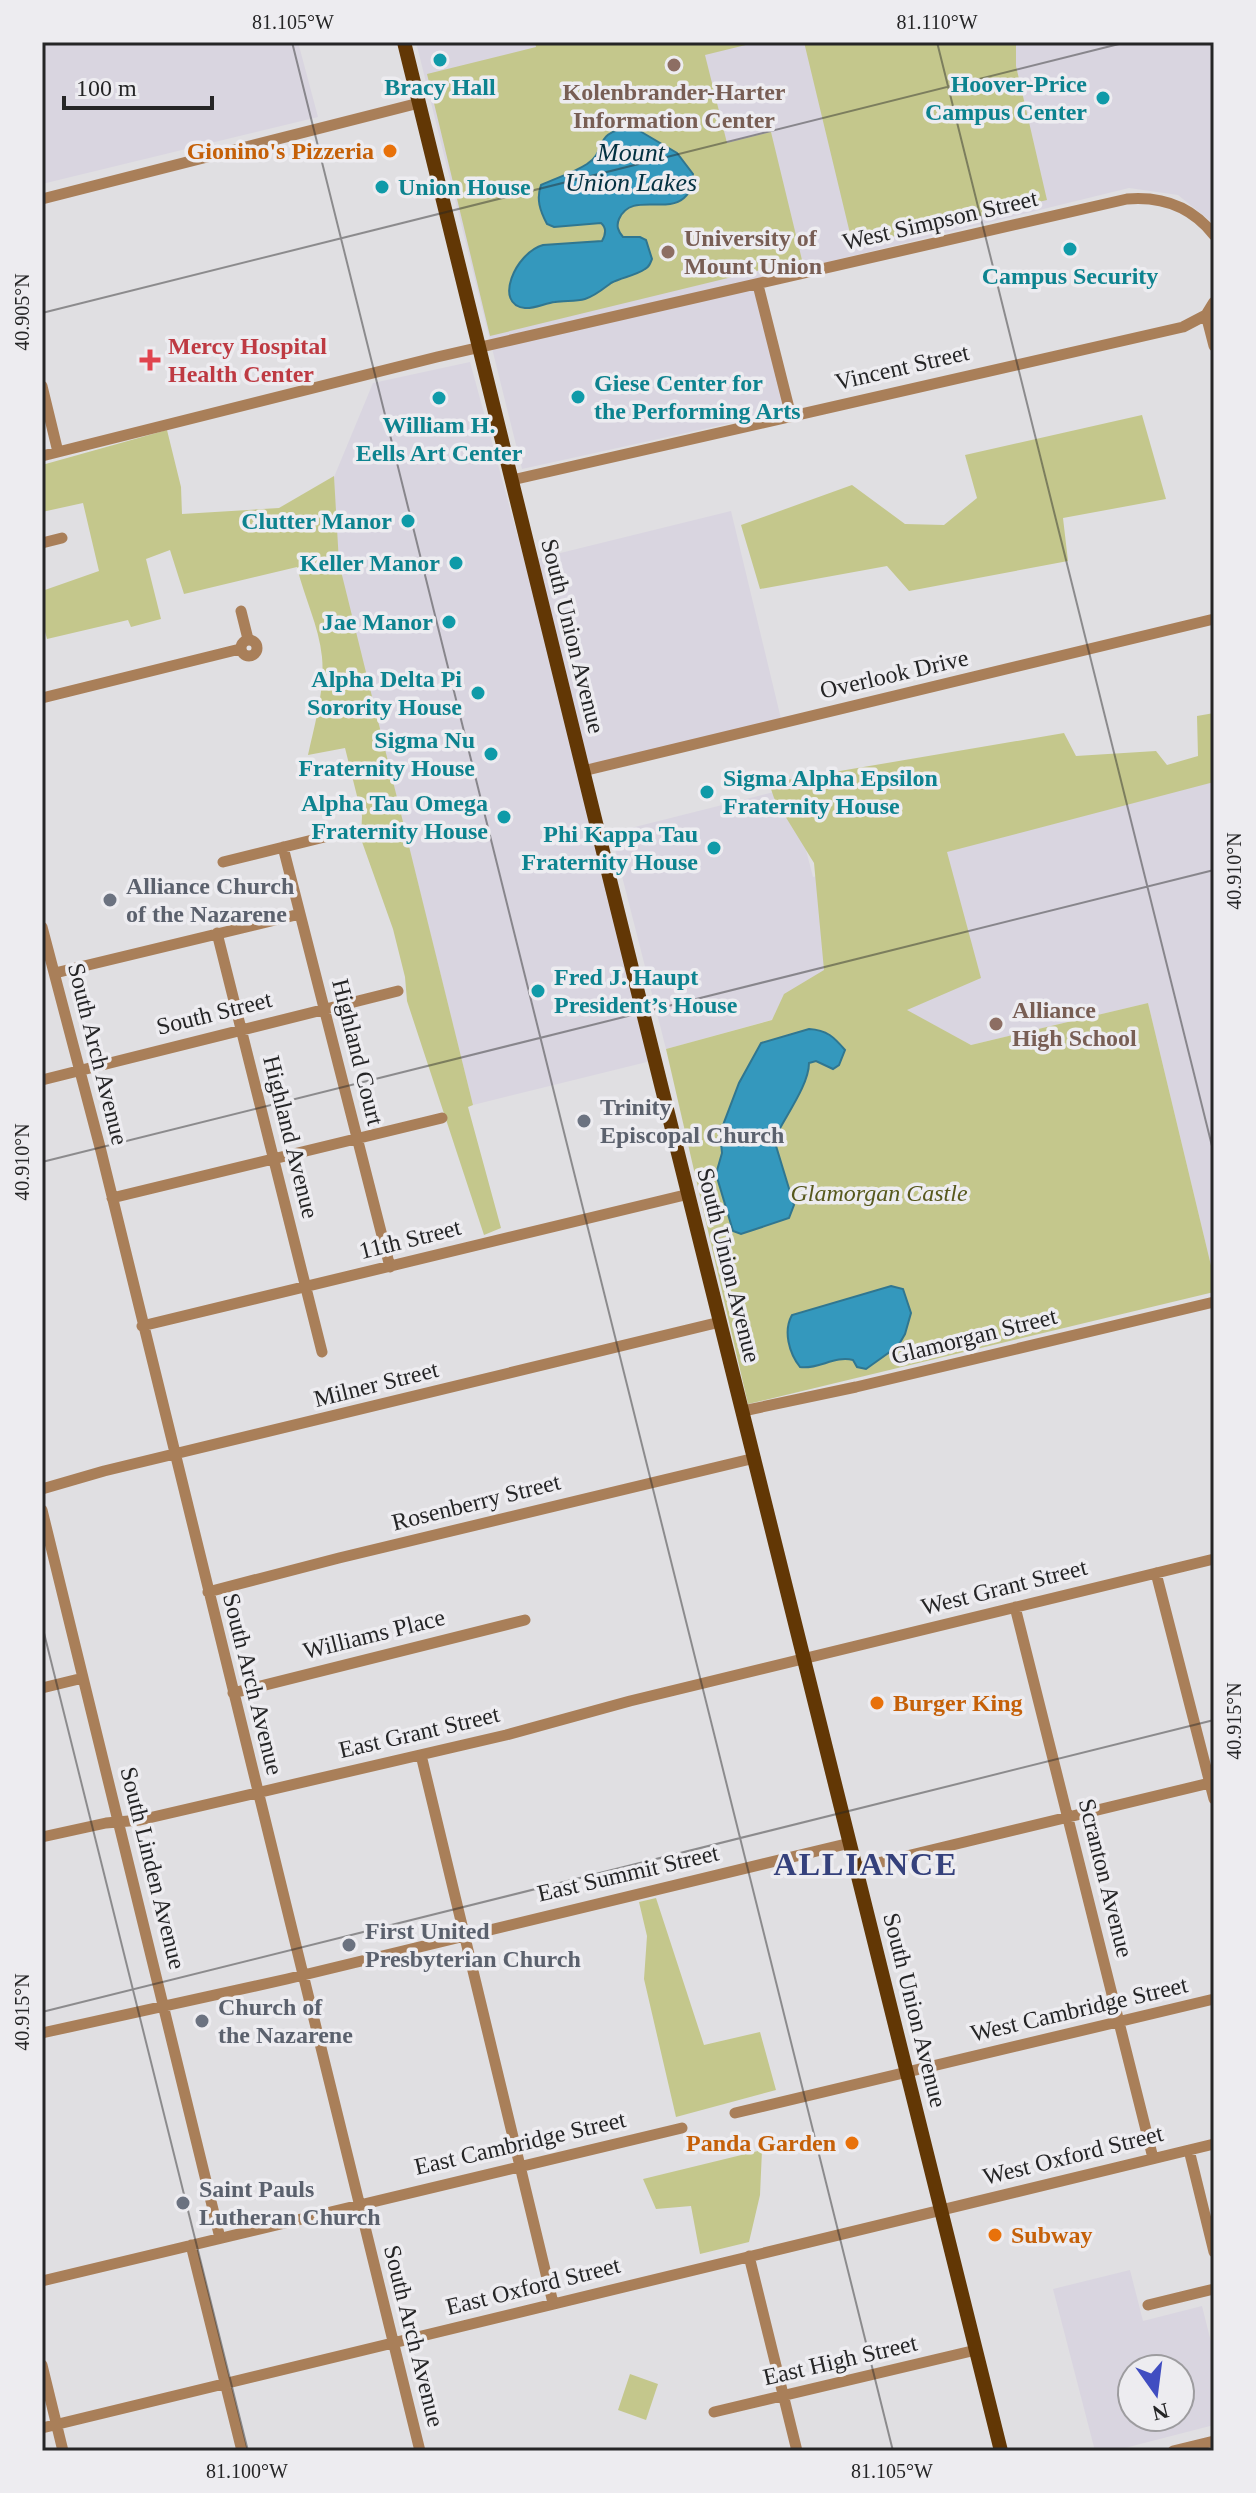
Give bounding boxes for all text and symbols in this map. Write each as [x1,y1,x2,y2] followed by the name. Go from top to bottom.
[252,11,334,33] text: 81.105°W
[896,11,978,33] text: 81.110°W
[431,51,449,69] marker: Bracy Hall
[665,56,683,74] marker: Kolenbrander-Harter Information Center
[64,60,212,110] scale bar
[925,71,1087,125] place label: Hoover-Price Campus Center
[384,74,496,100] place label: Bracy Hall
[76,75,137,101] text: 100 m
[562,79,786,133] place label: Kolenbrander-Harter Information Center
[1094,89,1112,107] marker: Hoover-Price Campus Center
[187,138,374,164] place label: Gionino's Pizzeria
[565,138,697,197] water label: Mount Union Lakes
[381,142,399,160] marker: Gionino's Pizzeria
[398,174,531,200] place label: Union House
[373,178,391,196] marker: Union House
[840,185,1040,255] street label: West Simpson Street
[684,225,822,279] place label: University of Mount Union
[1061,240,1079,258] marker: Campus Security
[659,243,677,261] marker: University of Mount Union
[982,263,1158,289] place label: Campus Security
[11,273,33,351] text: 40.905°N
[168,333,327,387] place label: Mercy Hospital Health Center
[833,339,972,395] street label: Vincent Street
[139,349,161,371] marker: Mercy Hospital Health Center
[594,370,801,424] place label: Giese Center for the Performing Arts
[569,388,587,406] marker: Giese Center for the Performing Arts
[430,389,448,407] marker: William H. Eells Art Center
[356,412,523,466] place label: William H. Eells Art Center
[241,508,392,534] place label: Clutter Manor
[399,512,417,530] marker: Clutter Manor
[536,536,610,736] street label: South Union Avenue
[300,550,440,576] place label: Keller Manor
[447,554,465,572] marker: Keller Manor
[322,609,433,635] place label: Jae Manor
[440,613,458,631] marker: Jae Manor
[817,644,971,704] street label: Overlook Drive
[307,666,462,720] place label: Alpha Delta Pi Sorority House
[469,684,487,702] marker: Alpha Delta Pi Sorority House
[298,727,475,781] place label: Sigma Nu Fraternity House
[482,745,500,763] marker: Sigma Nu Fraternity House
[723,765,938,819] place label: Sigma Alpha Epsilon Fraternity House
[698,783,716,801] marker: Sigma Alpha Epsilon Fraternity House
[301,790,488,844] place label: Alpha Tau Omega Fraternity House
[495,808,513,826] marker: Alpha Tau Omega Fraternity House
[521,821,698,875] place label: Phi Kappa Tau Fraternity House
[1223,832,1245,910] text: 40.910°N
[705,839,723,857] marker: Phi Kappa Tau Fraternity House
[126,873,294,927] place label: Alliance Church of the Nazarene
[101,891,119,909] marker: Alliance Church of the Nazarene
[63,961,133,1147] street label: South Arch Avenue
[554,964,738,1018] place label: Fred J. Haupt President’s House
[327,976,389,1128] street label: Highland Court
[529,982,547,1000] marker: Fred J. Haupt President’s House
[154,986,275,1040] street label: South Street
[1012,997,1137,1051] place label: Alliance High School
[987,1015,1005,1033] marker: Alliance High School
[258,1053,324,1221] street label: Highland Avenue
[600,1094,784,1148] place label: Trinity Episcopal Church
[575,1112,593,1130] marker: Trinity Episcopal Church
[11,1123,33,1201] text: 40.910°N
[692,1165,766,1365] street label: South Union Avenue
[790,1180,968,1206] park label: Glamorgan Castle
[357,1214,464,1264] street label: 11th Street
[889,1303,1060,1369] street label: Glamorgan Street
[311,1356,441,1412] street label: Milner Street
[389,1468,563,1535] street label: Rosenberry Street
[918,1554,1090,1620] street label: West Grant Street
[218,1591,288,1777] street label: South Arch Avenue
[301,1604,447,1664] street label: Williams Place
[1223,1682,1245,1760] text: 40.915°N
[893,1690,1023,1716] place label: Burger King
[868,1694,886,1712] marker: Burger King
[336,1701,502,1763] street label: East Grant Street
[115,1764,191,1972] street label: South Linden Avenue
[1074,1796,1138,1960] street label: Scranton Avenue
[535,1839,722,1907] street label: East Summit Street
[774,1846,958,1882] district label: ALLIANCE
[878,1910,952,2110] street label: South Union Avenue
[365,1918,581,1972] place label: First United Presbyterian Church
[340,1936,358,1954] marker: First United Presbyterian Church
[968,1971,1190,2047] street label: West Cambridge Street
[11,1973,33,2051] text: 40.915°N
[218,1994,353,2048] place label: Church of the Nazarene
[193,2012,211,2030] marker: Church of the Nazarene
[412,2106,628,2180] street label: East Cambridge Street
[980,2120,1166,2190] street label: West Oxford Street
[686,2130,836,2156] place label: Panda Garden
[843,2134,861,2152] marker: Panda Garden
[199,2176,381,2230] place label: Saint Pauls Lutheran Church
[174,2194,192,2212] marker: Saint Pauls Lutheran Church
[1011,2222,1092,2248] place label: Subway
[986,2226,1004,2244] marker: Subway
[379,2243,449,2429] street label: South Arch Avenue
[443,2252,623,2320] street label: East Oxford Street
[760,2330,920,2390] street label: East High Street
[1116,2353,1196,2433] north arrow
[1150,2398,1171,2426] text: N
[206,2460,288,2482] text: 81.100°W
[851,2460,933,2482] text: 81.105°W

